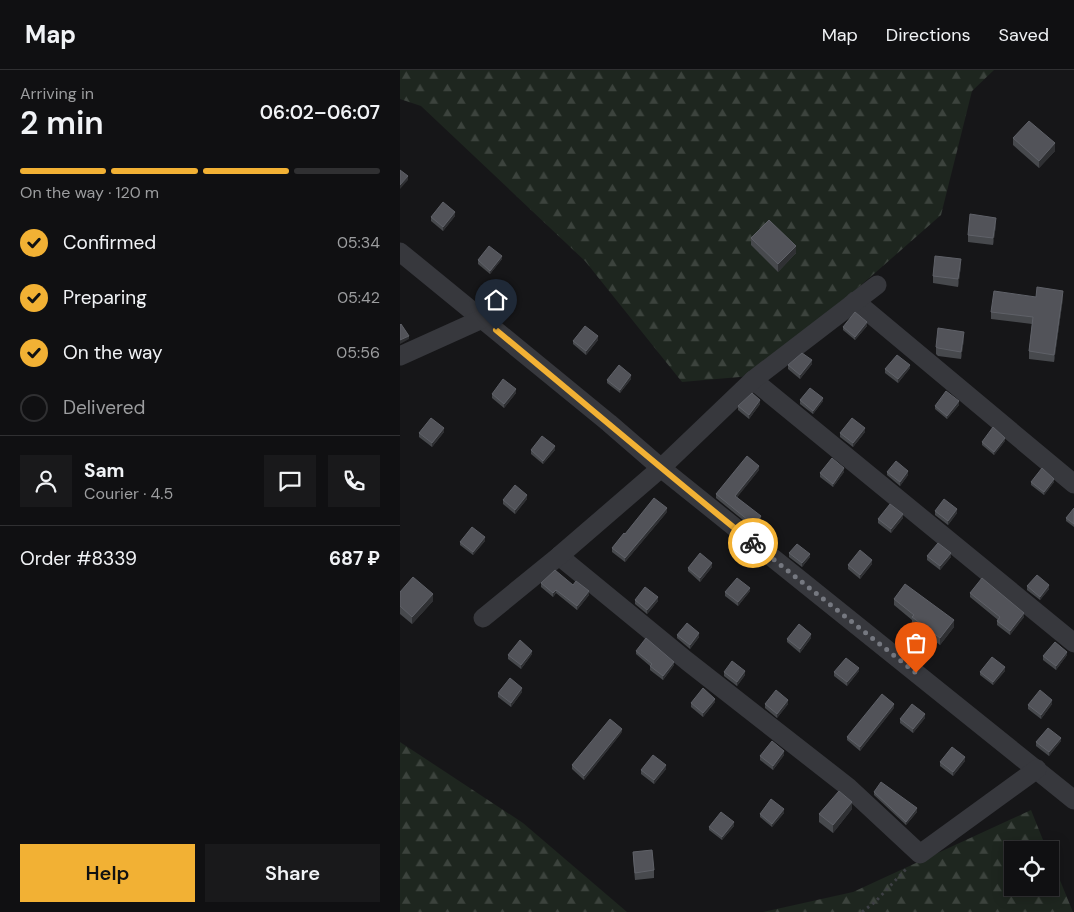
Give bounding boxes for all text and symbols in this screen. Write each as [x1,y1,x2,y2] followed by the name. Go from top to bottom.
[25,19,76,50] text: Map
[822,23,858,47] text: Map
[886,23,971,47] text: Directions
[999,23,1049,47] text: Saved
[20,83,94,104] text: Arriving in
[260,100,380,125] text: 06:02–06:07
[20,102,104,144] text: 2 min
[20,182,159,203] text: On the way · 120 m
[20,229,48,257] icon: check
[63,230,156,255] text: Confirmed
[337,232,380,253] text: 05:34
[475,279,517,330] pin
[20,284,48,312] icon: check
[63,285,147,310] text: Preparing
[482,286,510,314] icon: home
[337,287,380,308] text: 05:42
[20,339,48,367] icon: check
[63,340,163,365] text: On the way
[336,342,380,363] text: 05:56
[63,395,145,420] text: Delivered
[20,455,72,507] button: person
[264,455,316,507] button: chat
[328,455,380,507] button: phone
[84,458,125,483] text: Sam
[84,483,173,504] text: Courier · 4.5
[728,518,778,568] courier
[739,529,767,557] icon: bike
[20,546,137,571] text: Order #8339
[329,546,380,571] text: 687 ₽
[895,622,937,673] pin
[902,629,930,657] icon: bag
[1004,841,1059,896] map controls
[1004,841,1059,896] button: locate
[20,844,195,902] button: Help
[205,844,380,902] button: Share

